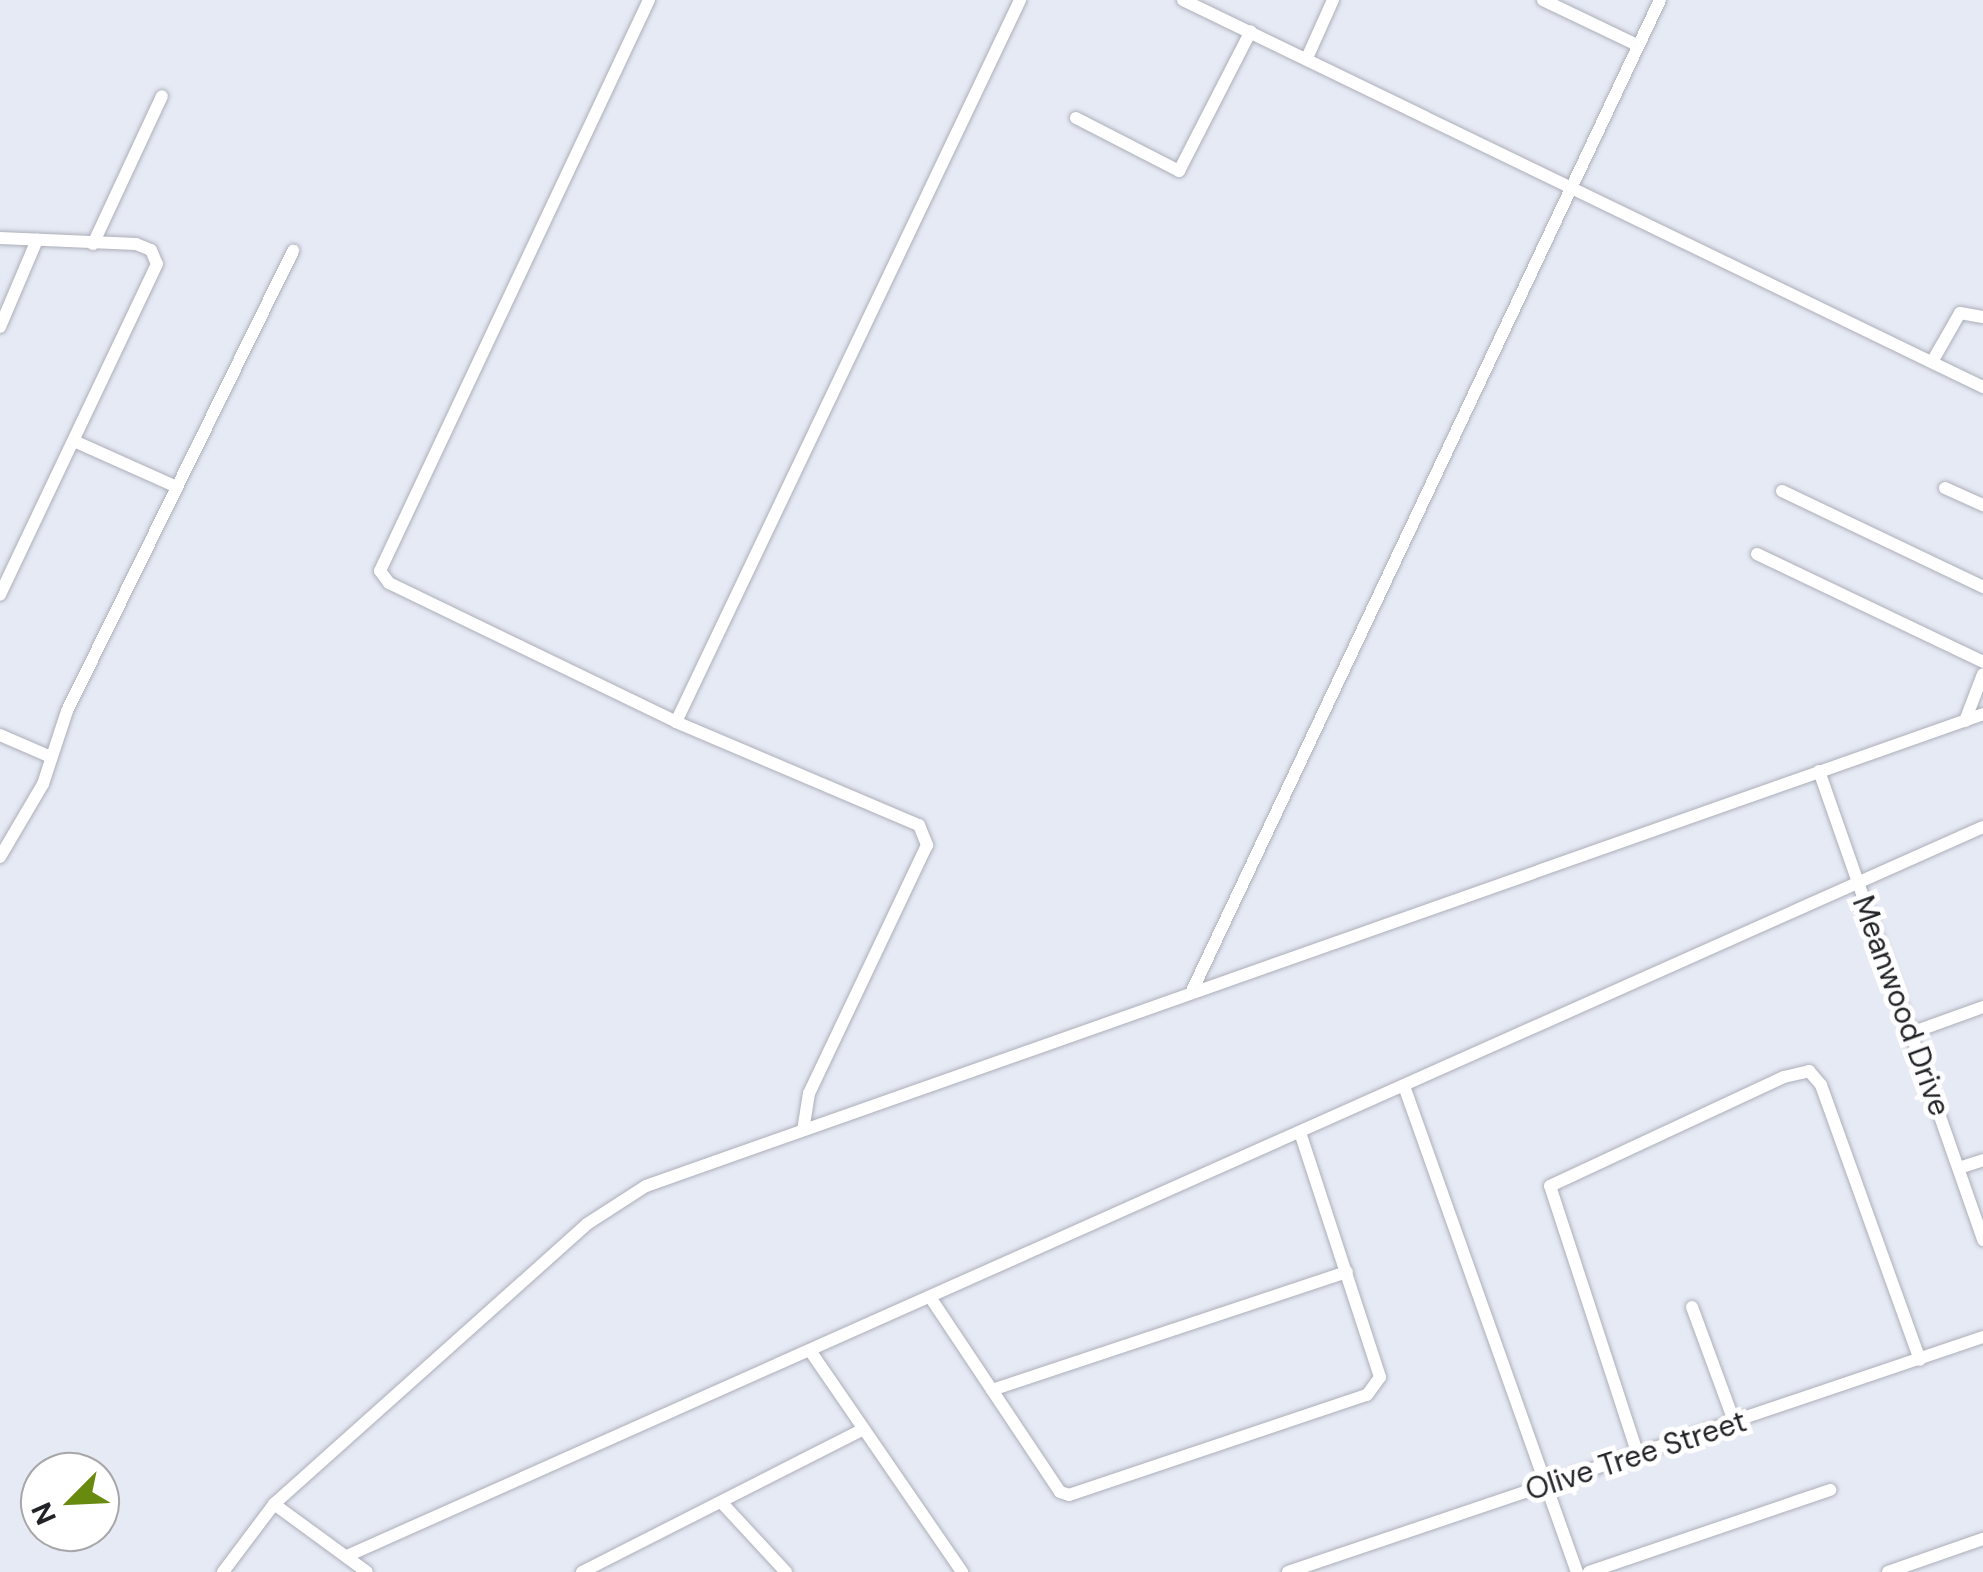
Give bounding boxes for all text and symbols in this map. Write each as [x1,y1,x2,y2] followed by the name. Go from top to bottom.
[1844,891,1958,1121] street label: Meanwood Drive
[1521,1403,1751,1509] street label: Olive Tree Street
[20,1452,120,1552] north arrow
[23,1497,65,1530] text: N

